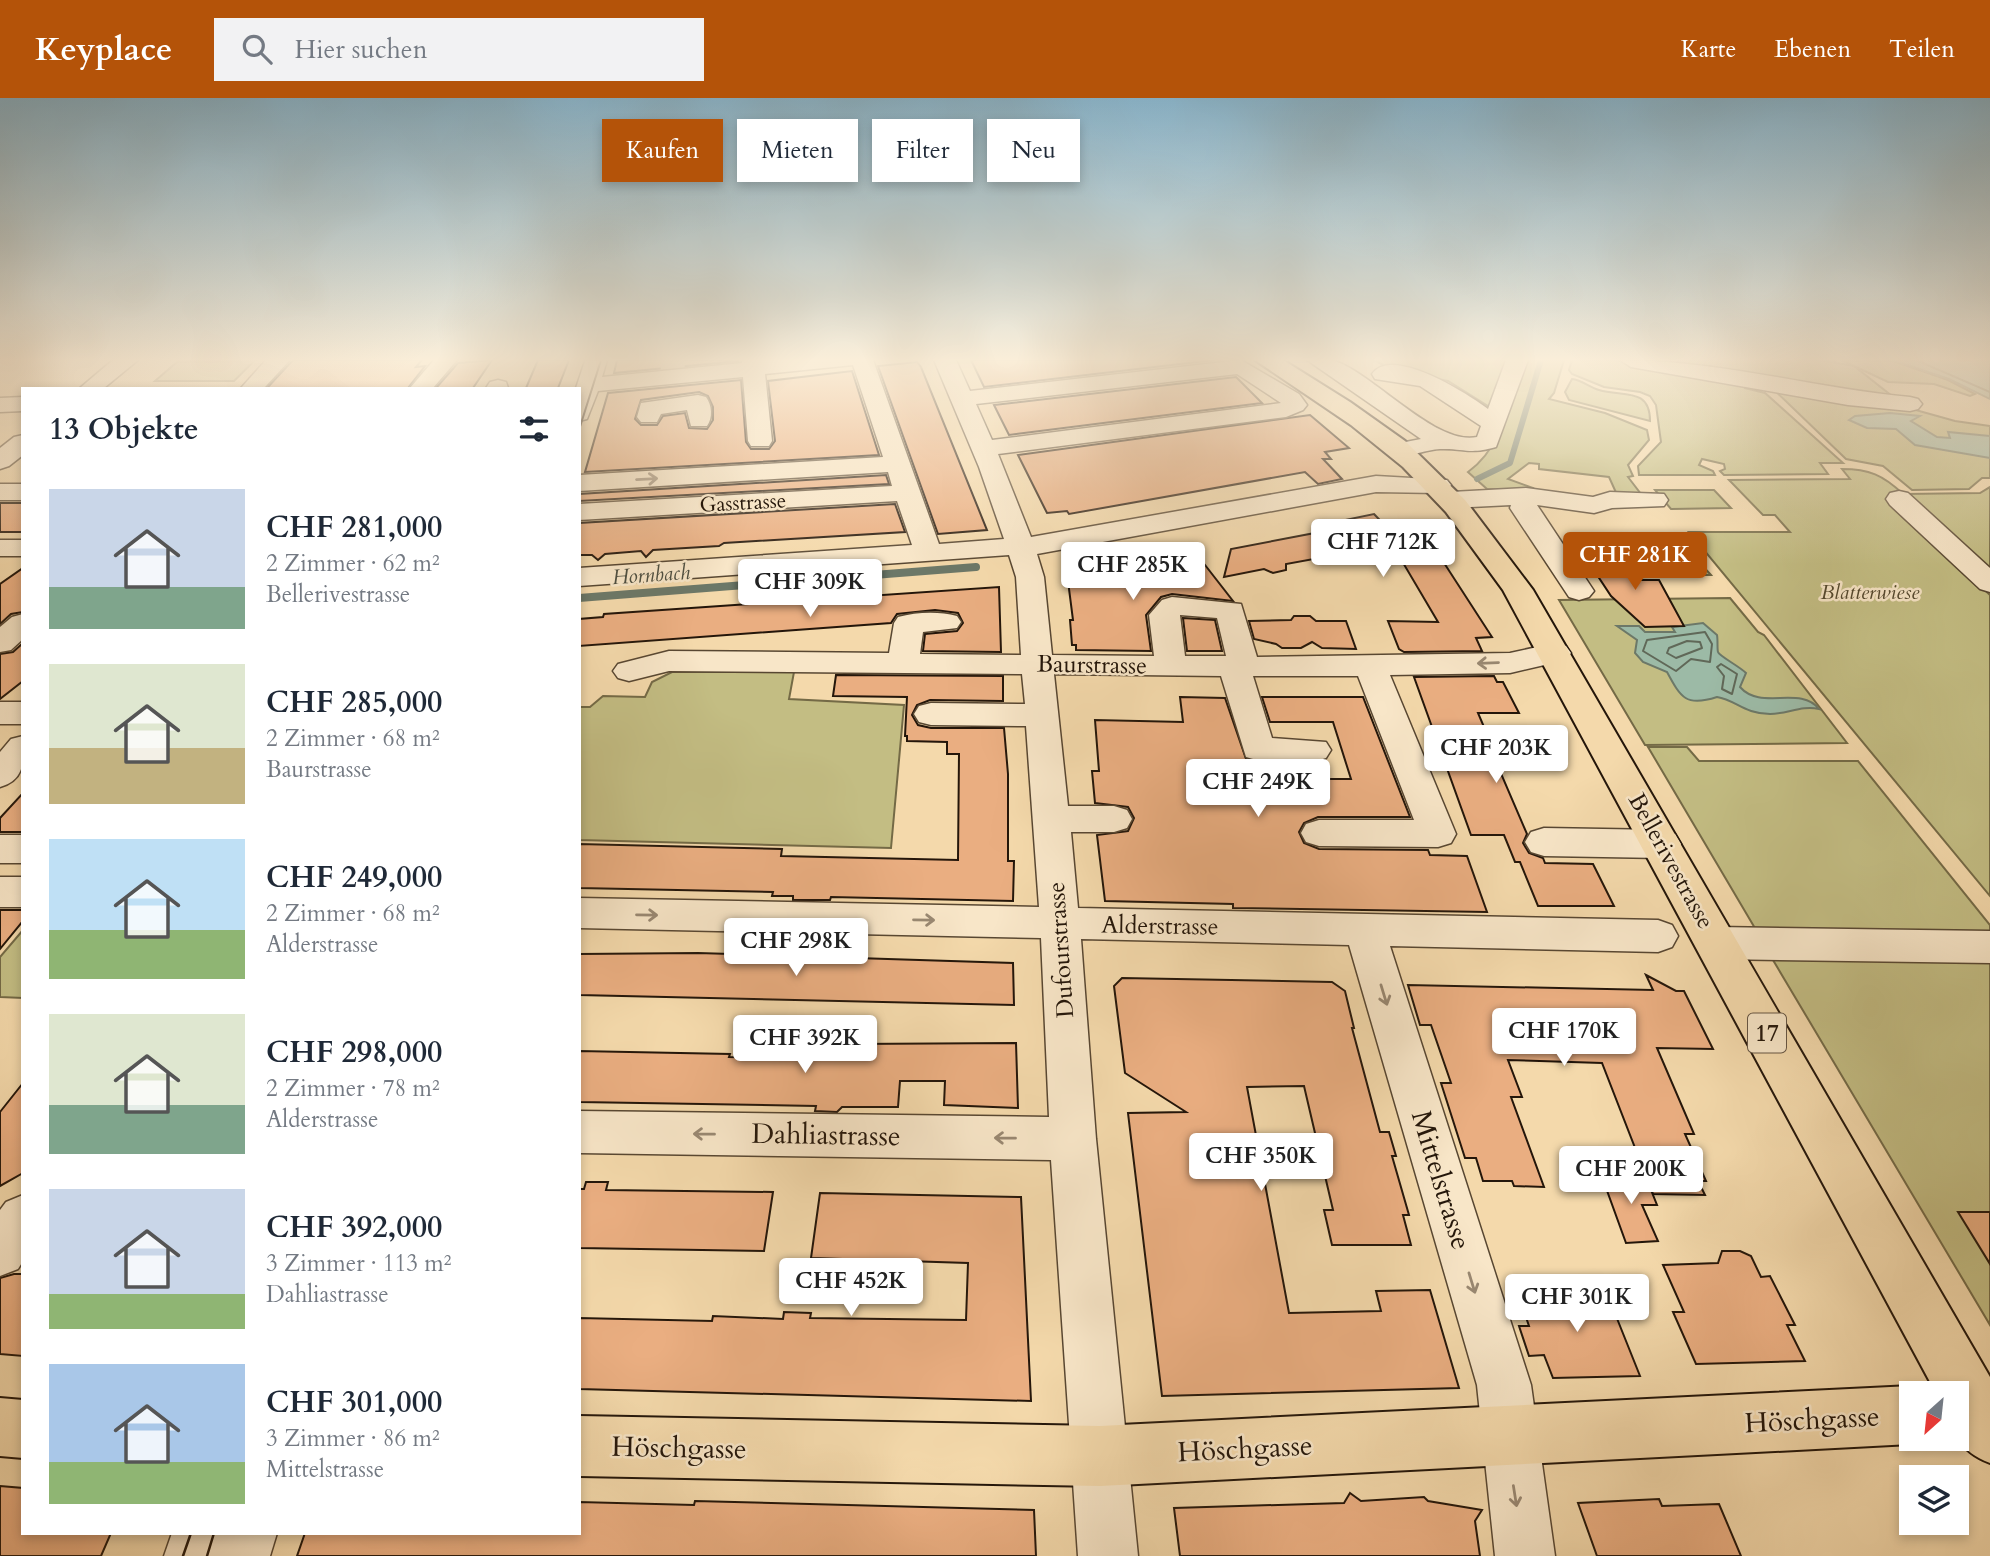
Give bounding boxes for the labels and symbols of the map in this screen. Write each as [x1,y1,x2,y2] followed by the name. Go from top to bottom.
[636,472,658,485] one-way arrow
[699,486,787,520] street label: Gasstrasse
[1311,519,1455,579] pin: CHF 712K
[1563,532,1707,592] pin: CHF 281K
[1061,542,1205,602] pin: CHF 285K
[611,558,691,592] water label: Hornbach
[738,560,882,619] pin: CHF 309K
[1821,578,1920,607] park label: Blatterwiese
[1037,648,1147,682] street label: Baurstrasse
[1477,657,1500,670] one-way arrow
[1424,726,1568,785] pin: CHF 203K
[1186,760,1330,819] pin: CHF 249K
[1620,787,1722,935] street label: Bellerivestrasse
[1040,881,1082,1019] street label: Dufourstrasse
[636,908,659,921] one-way arrow
[1101,908,1219,944] street label: Alderstrasse
[912,914,935,927] one-way arrow
[724,918,868,978] pin: CHF 298K
[1379,984,1391,1006] one-way arrow
[1492,1009,1636,1068] pin: CHF 170K
[1748,1014,1786,1052] road number: 17
[733,1016,877,1075] pin: CHF 392K
[1402,1106,1480,1254] street label: Mittelstrasse
[751,1115,901,1155] street label: Dahliastrasse
[693,1127,716,1141] one-way arrow
[994,1131,1017,1145] one-way arrow
[1189,1134,1333,1193] pin: CHF 350K
[1559,1146,1703,1206] pin: CHF 200K
[779,1258,923,1318] pin: CHF 452K
[1467,1272,1480,1294] one-way arrow
[1505,1274,1649,1334] pin: CHF 301K
[1899,1381,1969,1451] north arrow
[1743,1397,1881,1443] street label: Höschgasse
[1176,1426,1314,1472] street label: Höschgasse
[611,1428,747,1468] street label: Höschgasse
[1509,1484,1522,1507] one-way arrow

